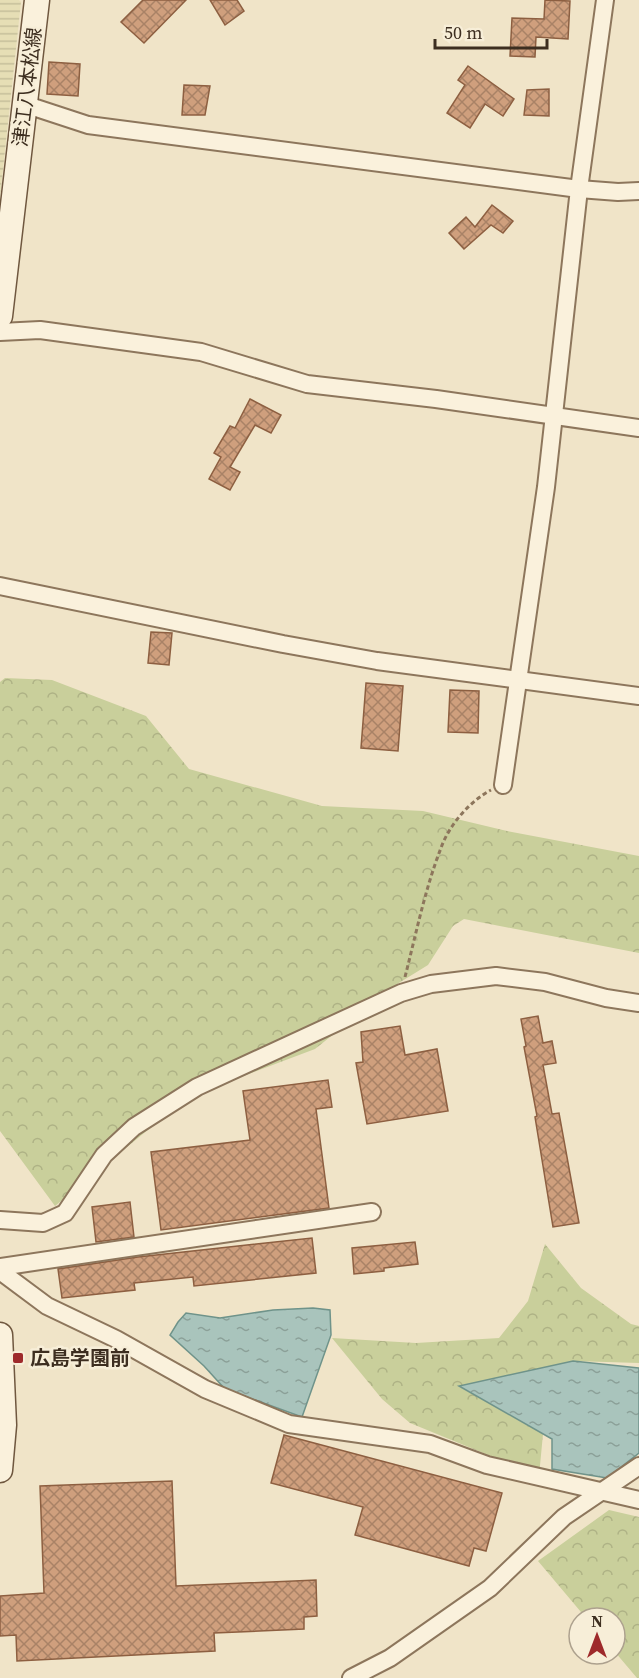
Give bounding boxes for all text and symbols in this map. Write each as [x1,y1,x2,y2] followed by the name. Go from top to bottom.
[435,12,548,50] scale bar
[444,20,482,45] text: 50 m
[6,26,48,148] street label: 津江八本松線
[30,1344,130,1372] place label: 広島学園前
[11,1351,25,1365] marker: 広島学園前
[567,1606,627,1666] north arrow
[591,1610,603,1632] text: N

